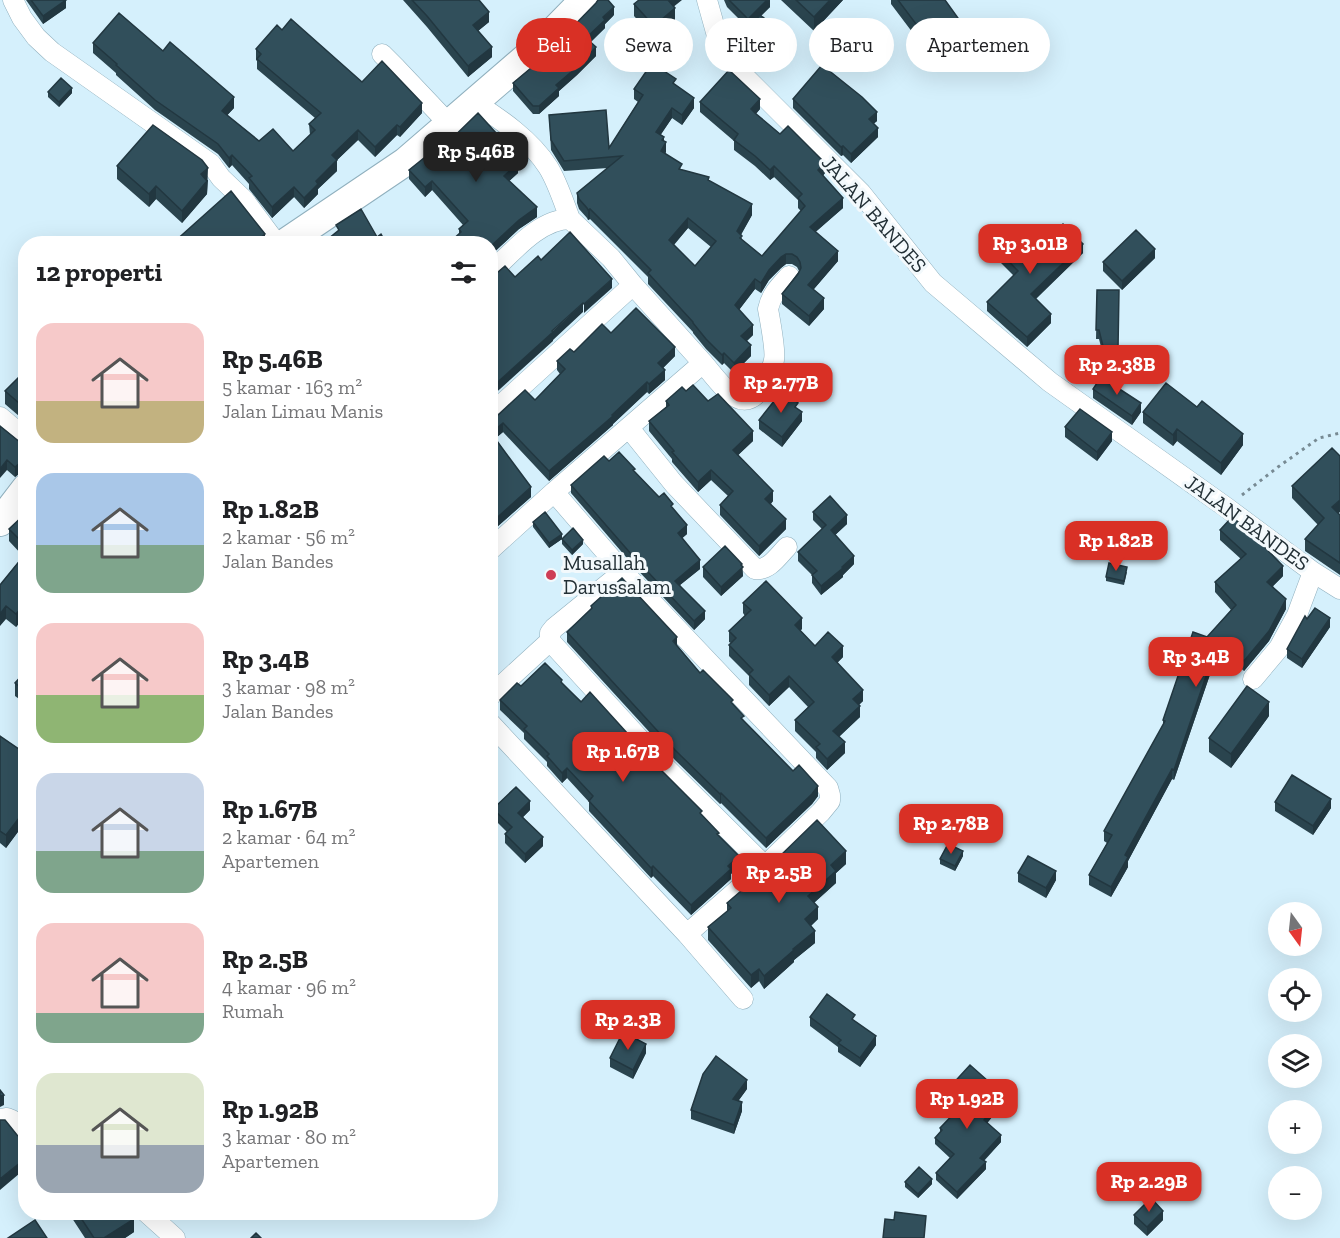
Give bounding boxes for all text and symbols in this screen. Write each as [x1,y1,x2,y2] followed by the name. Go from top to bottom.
[516,18,592,72] chip: Beli
[604,18,693,72] chip: Sewa
[705,18,797,72] chip: Filter
[809,18,894,72] chip: Baru
[906,18,1050,72] chip: Apartemen
[414,132,538,183] pin: Rp 5.46B
[437,139,515,163] text: Rp 5.46B
[817,150,932,277] street label: JALAN BANDES
[968,224,1092,275] pin: Rp 3.01B
[992,231,1068,255] text: Rp 3.01B
[36,256,162,288] text: 12 properti
[447,256,480,289] icon: filters
[222,343,323,375] text: Rp 5.46B
[1055,345,1179,396] pin: Rp 2.38B
[84,347,156,419] icon: home
[1078,352,1156,376] text: Rp 2.38B
[719,363,843,414] pin: Rp 2.77B
[744,370,818,394] text: Rp 2.77B
[222,375,362,399] text: 5 kamar · 163 m²
[222,399,383,423] text: Jalan Limau Manis
[1180,469,1314,576] street label: JALAN BANDES
[222,493,319,525] text: Rp 1.82B
[84,497,156,569] icon: home
[1054,521,1178,572] pin: Rp 1.82B
[222,525,355,549] text: 2 kamar · 56 m²
[1079,528,1153,552] text: Rp 1.82B
[222,549,334,573] text: Jalan Bandes
[563,550,671,599] place label: Musallah Darussalam
[544,568,558,582] marker: Musallah Darussalam
[1141,637,1251,688] pin: Rp 3.4B
[222,643,309,675] text: Rp 3.4B
[1163,644,1229,668] text: Rp 3.4B
[84,647,156,719] icon: home
[222,675,355,699] text: 3 kamar · 98 m²
[222,699,334,723] text: Jalan Bandes
[561,732,685,783] pin: Rp 1.67B
[586,739,660,763] text: Rp 1.67B
[222,793,317,825] text: Rp 1.67B
[84,797,156,869] icon: home
[889,804,1013,855] pin: Rp 2.78B
[913,811,989,835] text: Rp 2.78B
[222,825,356,849] text: 2 kamar · 64 m²
[222,849,319,873] text: Apartemen
[724,853,834,904] pin: Rp 2.5B
[746,860,812,884] text: Rp 2.5B
[1268,902,1322,956] north arrow
[1268,902,1322,1220] map controls
[222,943,308,975] text: Rp 2.5B
[84,947,156,1019] icon: home
[1268,968,1322,1022] button: locate
[222,975,356,999] text: 4 kamar · 96 m²
[222,999,284,1023] text: Rumah
[573,1000,683,1051] pin: Rp 2.3B
[595,1007,661,1031] text: Rp 2.3B
[1268,1034,1322,1088] button: layers
[905,1079,1029,1130] pin: Rp 1.92B
[930,1086,1004,1110] text: Rp 1.92B
[222,1093,319,1125] text: Rp 1.92B
[84,1097,156,1169] icon: home
[1268,1100,1322,1154] button: +
[222,1125,356,1149] text: 3 kamar · 80 m²
[222,1149,319,1173] text: Apartemen
[1087,1162,1211,1213] pin: Rp 2.29B
[1268,1166,1322,1220] button: −
[1110,1169,1188,1193] text: Rp 2.29B

